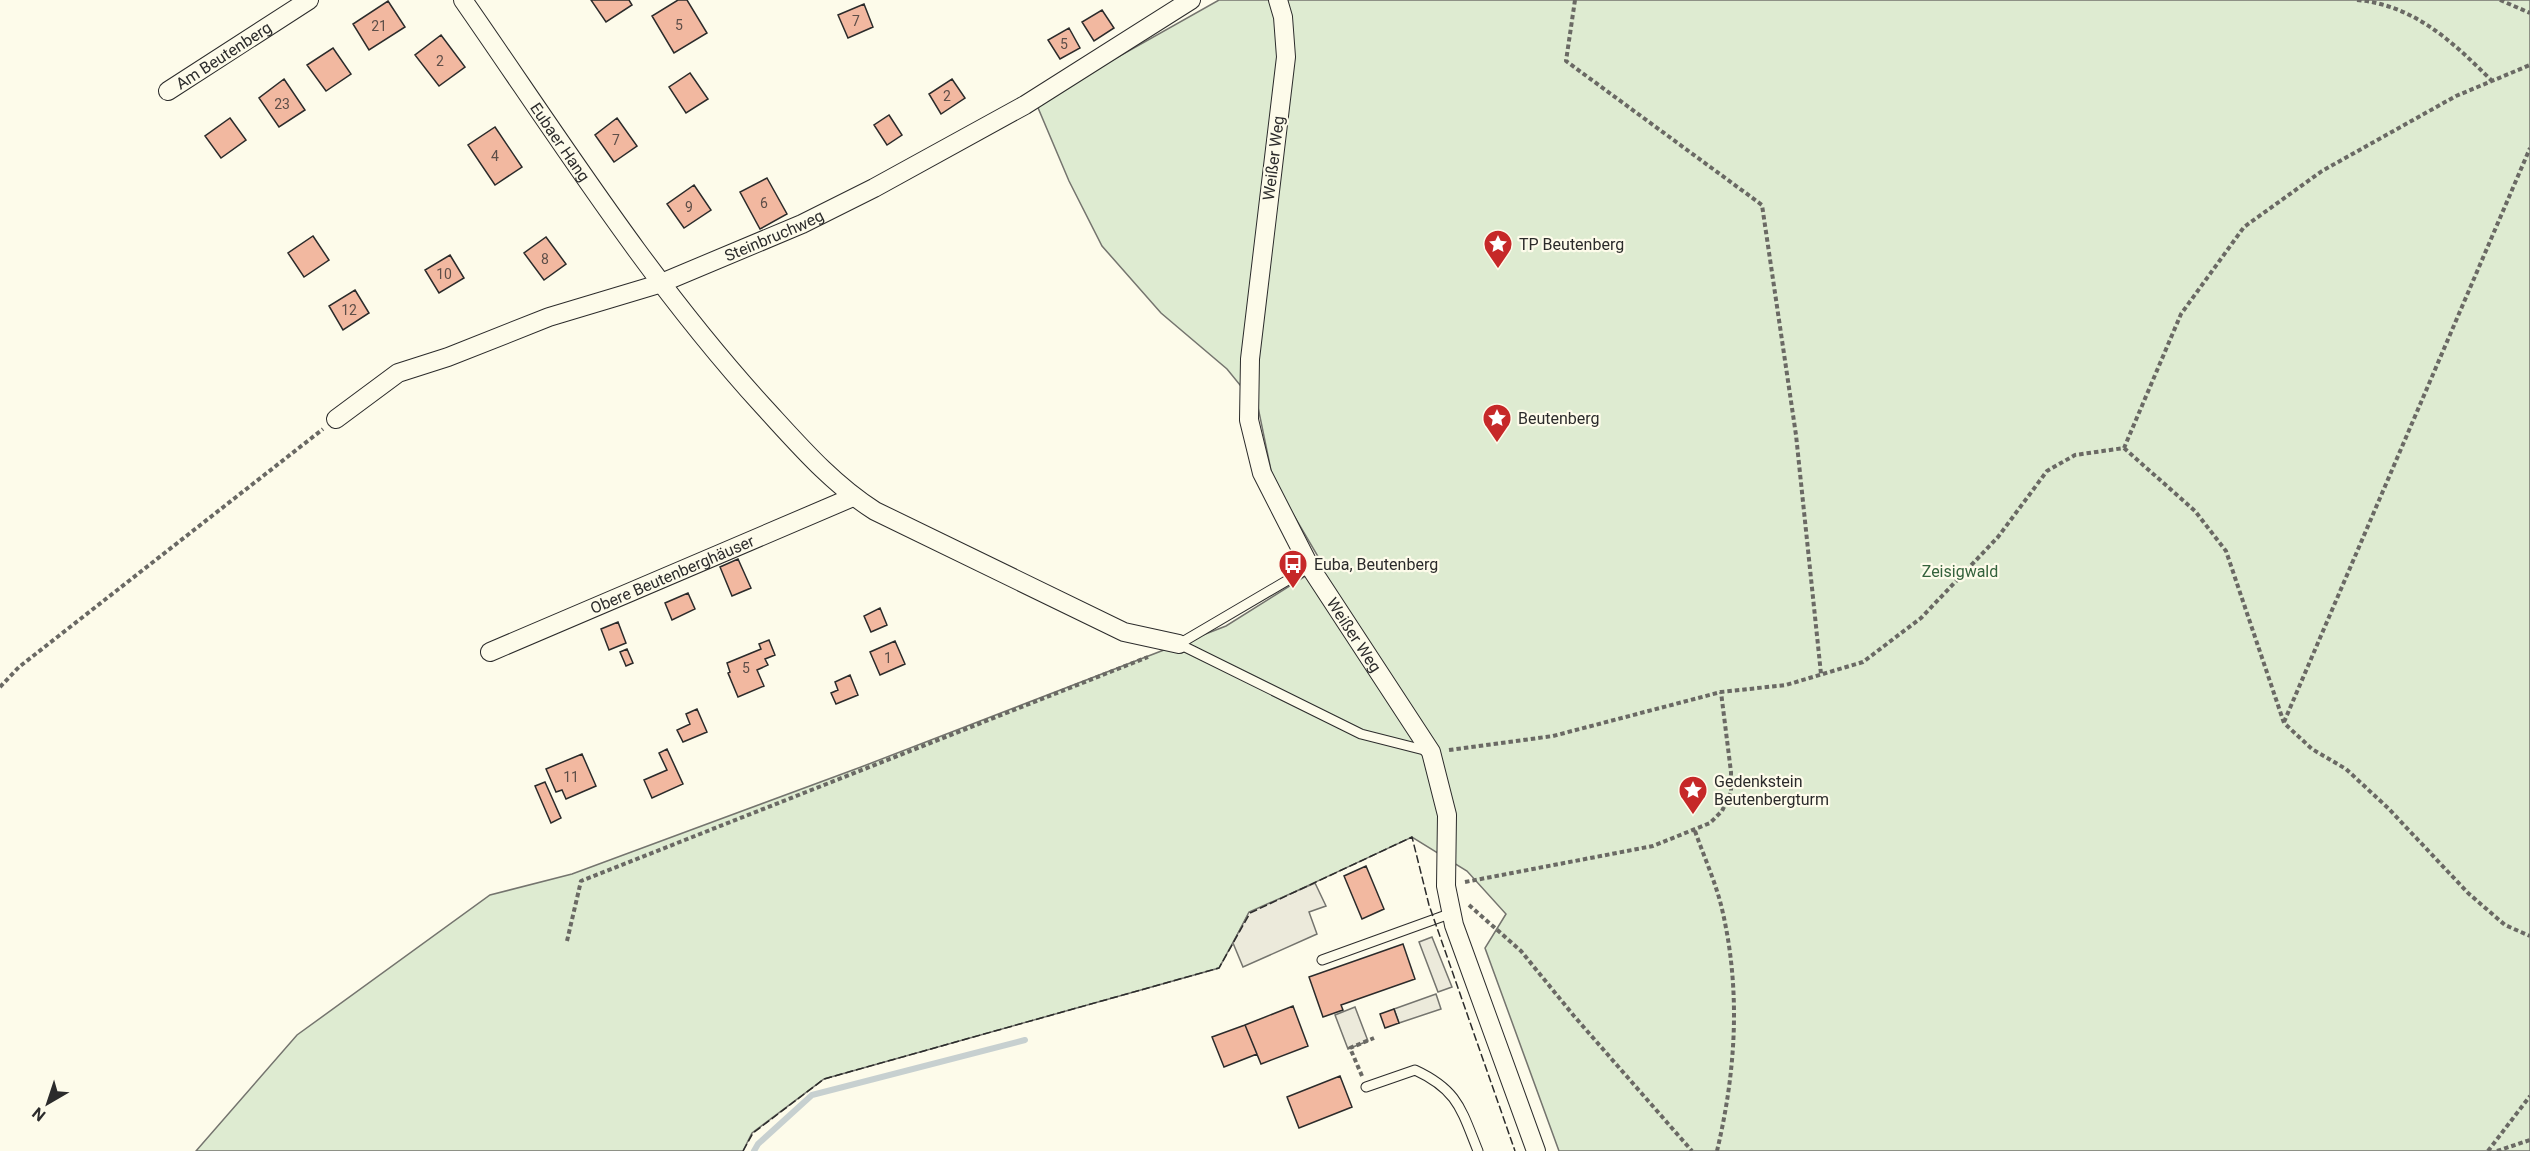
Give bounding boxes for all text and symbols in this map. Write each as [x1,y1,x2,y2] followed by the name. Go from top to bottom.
[852,13,860,29] house number: 7
[675,17,683,33] house number: 5
[172,18,275,93] street label: Am Beutenberg
[371,18,387,34] house number: 21
[1060,36,1068,52] house number: 5
[436,53,444,69] house number: 2
[943,88,951,104] house number: 2
[274,96,290,112] house number: 23
[526,99,594,185] street label: Eubaer Hang
[1259,115,1288,201] street label: Weißer Weg
[612,132,620,148] house number: 7
[491,148,499,164] house number: 4
[760,195,768,211] house number: 6
[685,199,693,215] house number: 9
[722,206,827,265] street label: Steinbruchweg
[1482,228,1514,270] place icon: TP Beutenberg
[1519,235,1624,254] place label: TP Beutenberg
[541,251,549,267] house number: 8
[436,266,452,282] house number: 10
[341,302,357,318] house number: 12
[1481,402,1513,444] place icon: Beutenberg
[1518,409,1600,428] place label: Beutenberg
[587,531,758,618] street label: Obere Beutenberghäuser
[1277,548,1309,590] bus stop icon: Euba, Beutenberg
[1314,555,1438,574] place label: Euba, Beutenberg
[1922,562,1998,581] park label: Zeisigwald
[1323,594,1385,676] street label: Weißer Weg
[884,650,892,666] house number: 1
[742,660,750,676] house number: 5
[563,769,579,785] house number: 11
[1714,772,1829,809] place label: Gedenkstein Beutenbergturm
[1677,774,1709,816] place icon: Gedenkstein Beutenbergturm
[18,1073,78,1133] north arrow
[29,1103,49,1125] text: N

